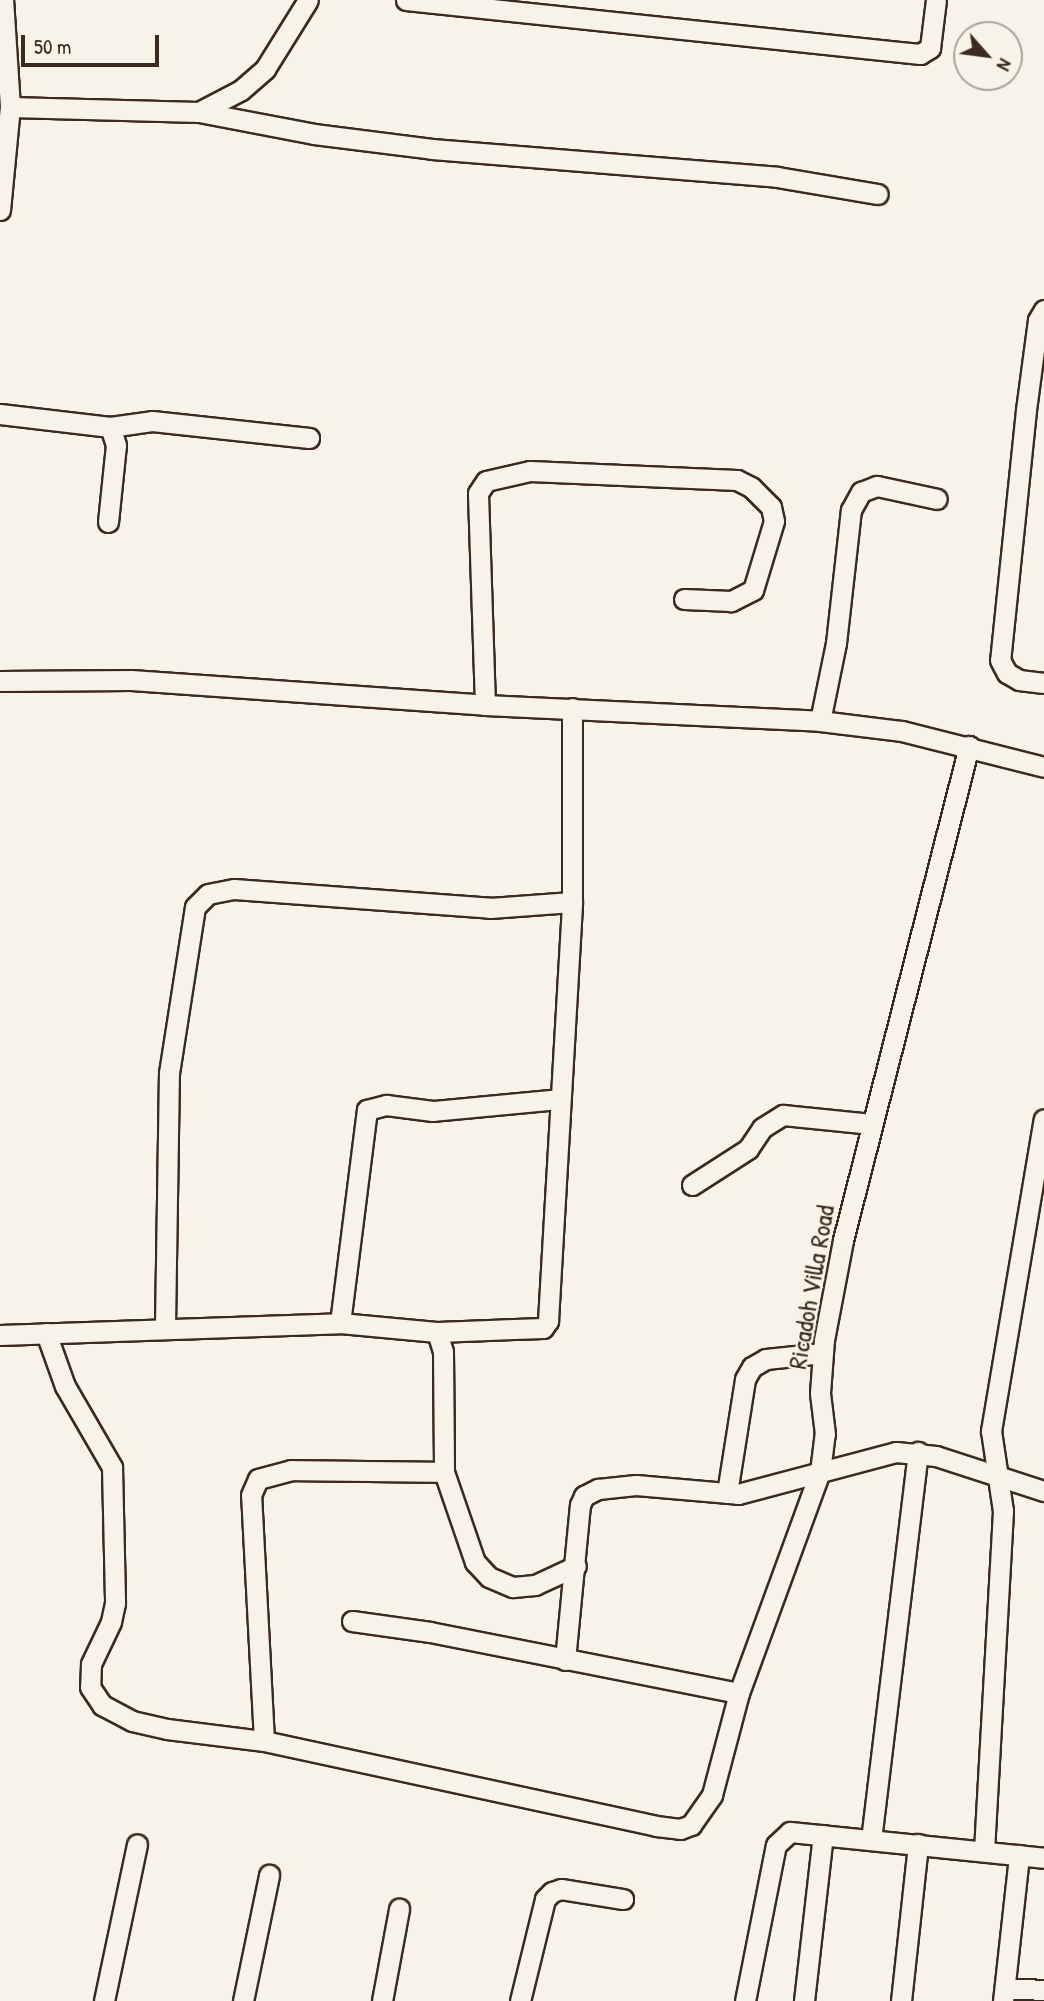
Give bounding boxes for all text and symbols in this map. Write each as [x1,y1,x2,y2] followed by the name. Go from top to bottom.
[24,21,163,65] scale bar
[953,21,1023,91] north arrow
[34,32,71,61] text: 50 m
[991,54,1019,75] text: N
[781,1203,841,1371] street label: Ricadoh Villa Road

